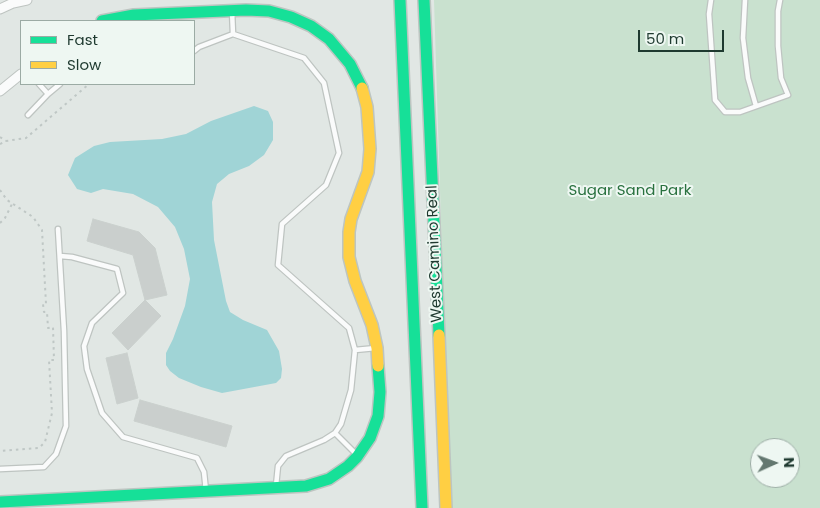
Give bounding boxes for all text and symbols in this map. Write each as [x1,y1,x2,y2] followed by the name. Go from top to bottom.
[20,20,195,85] legend
[640,20,726,52] scale bar
[646,28,684,49] text: 50 m
[67,29,98,50] text: Fast
[67,54,101,75] text: Slow
[568,182,692,200] park label: Sugar Sand Park
[424,185,446,323] street label: West Camino Real
[750,438,800,488] north arrow
[779,457,799,468] text: N

